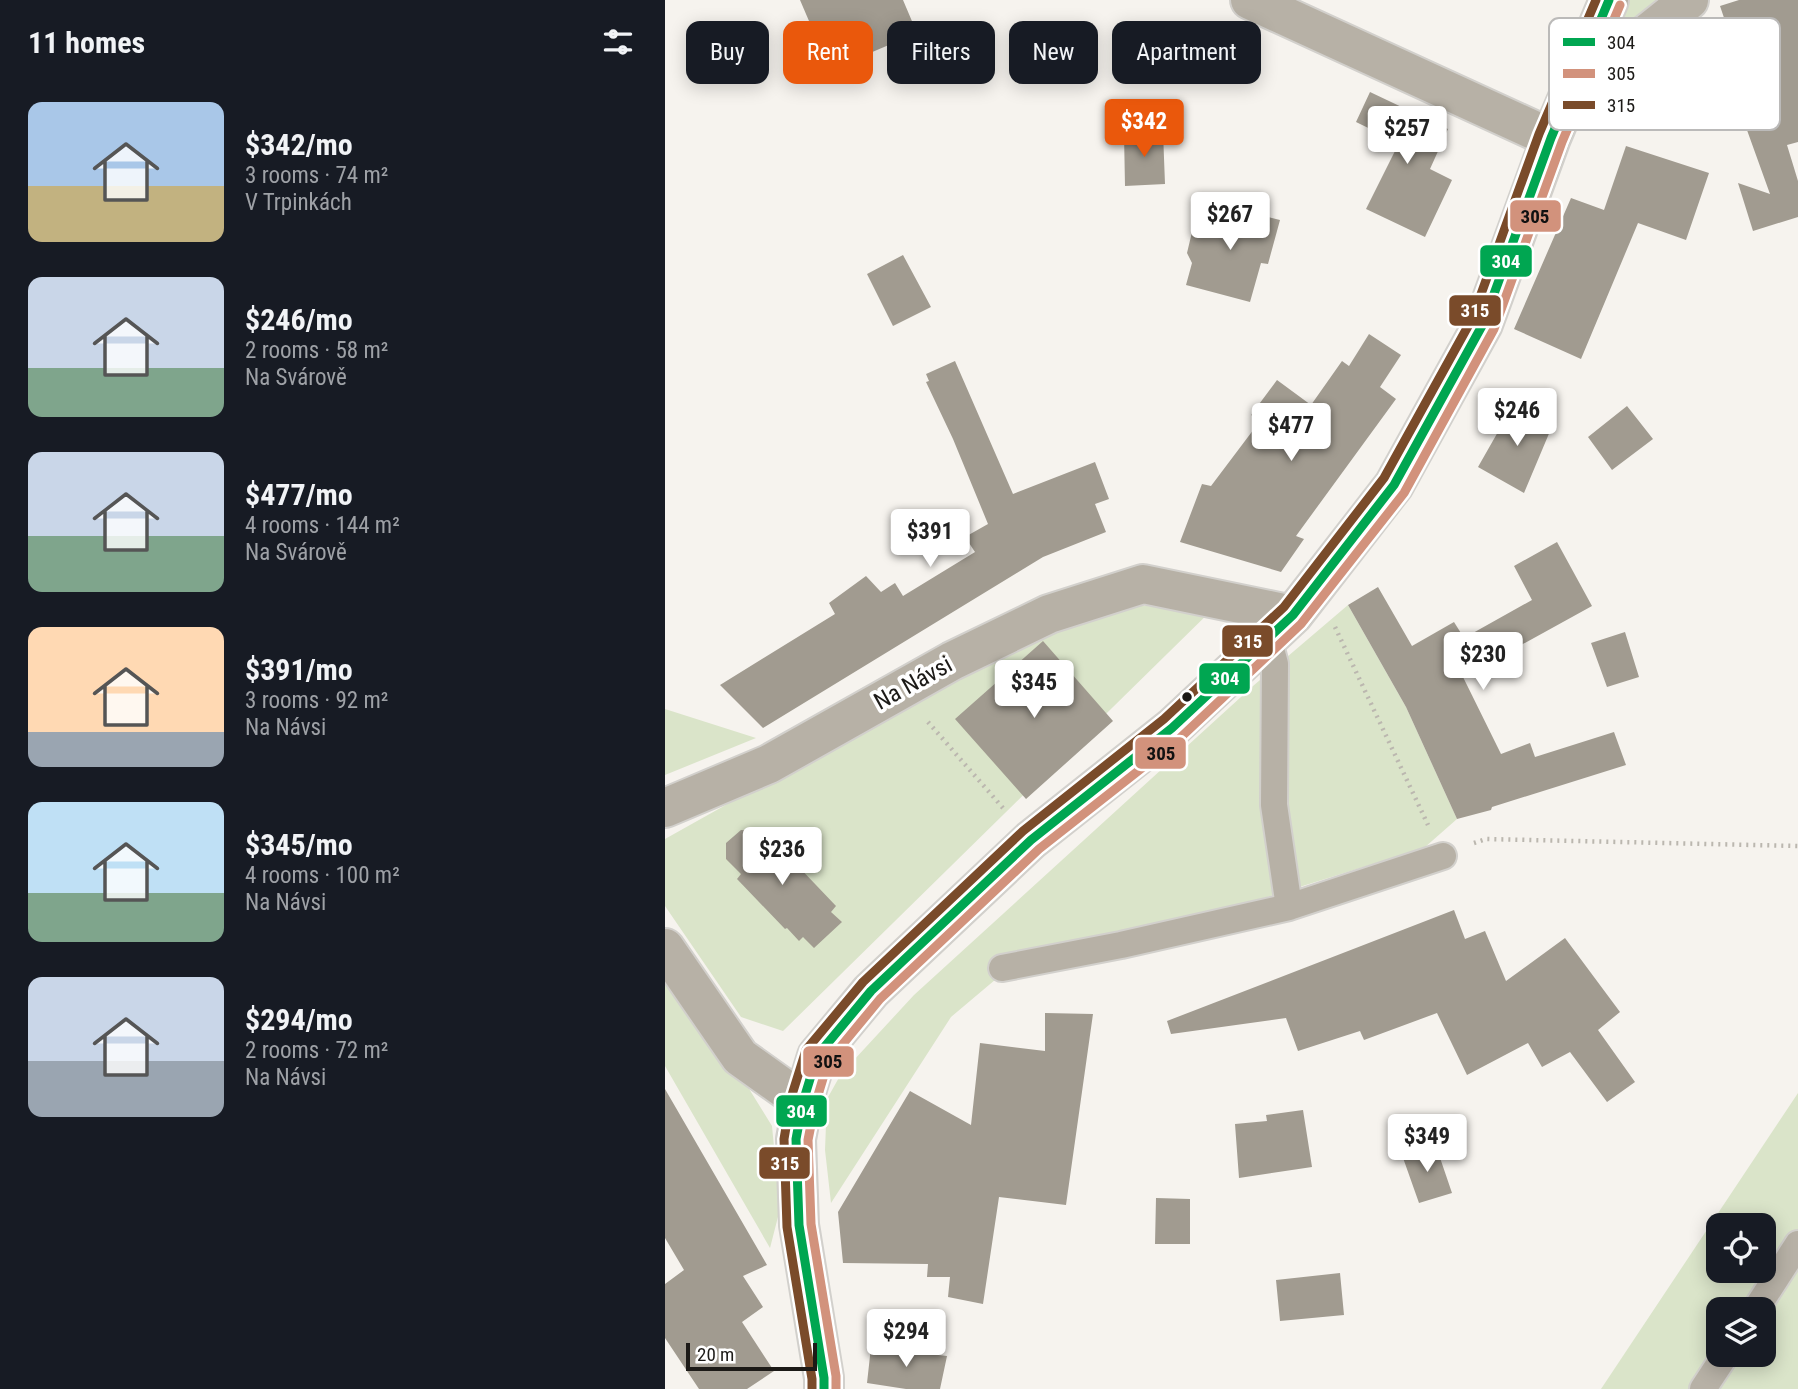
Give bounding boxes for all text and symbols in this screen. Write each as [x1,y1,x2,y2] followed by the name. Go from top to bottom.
[1549,18,1780,130] legend
[686,21,769,84] chip: Buy
[783,21,873,84] chip: Rent
[887,21,995,84] chip: Filters
[1009,21,1098,84] chip: New
[1112,21,1261,84] chip: Apartment
[599,23,637,61] icon: filters
[28,25,145,60] text: 11 homes
[1607,31,1635,54] text: 304
[1607,62,1635,85] text: 305
[1607,94,1635,117] text: 315
[1103,100,1185,159] pin: $342
[1366,106,1448,166] pin: $257
[1121,108,1167,135] text: $342
[1384,115,1430,142] text: $257
[245,127,353,162] text: $342/mo
[84,130,168,214] icon: home
[245,162,388,189] text: 3 rooms · 74 m²
[245,189,352,216] text: V Trpinkách
[1189,192,1271,252] pin: $267
[1509,199,1562,233] line badge: 305
[1207,201,1253,228] text: $267
[1521,205,1549,228] text: 305
[1479,244,1533,278] line badge: 304
[1492,250,1520,273] text: 304
[1448,294,1502,327] line badge: 315
[1461,299,1489,322] text: 315
[245,302,353,337] text: $246/mo
[84,305,168,389] icon: home
[245,337,388,364] text: 2 rooms · 58 m²
[245,364,347,391] text: Na Svárově
[1476,388,1558,448] pin: $246
[1494,397,1540,424] text: $246
[1250,404,1332,463] pin: $477
[1268,412,1314,439] text: $477
[245,477,353,512] text: $477/mo
[84,480,168,564] icon: home
[889,510,971,569] pin: $391
[245,512,400,539] text: 4 rooms · 144 m²
[907,518,953,545] text: $391
[245,539,347,566] text: Na Svárově
[1221,624,1274,658] line badge: 315
[1234,630,1262,653] text: 315
[1442,632,1524,692] pin: $230
[1460,641,1506,668] text: $230
[869,650,957,716] street label: Na Návsi
[245,652,353,687] text: $391/mo
[84,655,168,739] icon: home
[993,660,1075,720] pin: $345
[1198,662,1251,695] line badge: 304
[1211,667,1239,690] text: 304
[1011,669,1057,696] text: $345
[245,687,388,714] text: 3 rooms · 92 m²
[1180,690,1194,704] unlabelled marker
[245,714,326,741] text: Na Návsi
[1134,736,1187,770] line badge: 305
[1147,742,1175,765] text: 305
[245,827,353,862] text: $345/mo
[741,828,823,887] pin: $236
[84,830,168,914] icon: home
[759,836,805,863] text: $236
[245,862,400,889] text: 4 rooms · 100 m²
[245,889,326,916] text: Na Návsi
[245,1002,353,1037] text: $294/mo
[84,1005,168,1089] icon: home
[245,1037,388,1064] text: 2 rooms · 72 m²
[802,1045,855,1078] line badge: 305
[814,1050,842,1073] text: 305
[245,1064,326,1091] text: Na Návsi
[775,1094,828,1128] line badge: 304
[787,1100,815,1123] text: 304
[1386,1114,1468,1174] pin: $349
[1404,1123,1450,1150] text: $349
[758,1146,811,1180] line badge: 315
[771,1152,799,1175] text: 315
[1706,1213,1776,1367] map controls
[1706,1213,1776,1283] button: locate
[1706,1297,1776,1367] button: layers
[865,1310,947,1369] pin: $294
[883,1318,929,1345] text: $294
[686,1340,817,1372] scale bar
[697,1343,734,1366] text: 20 m

